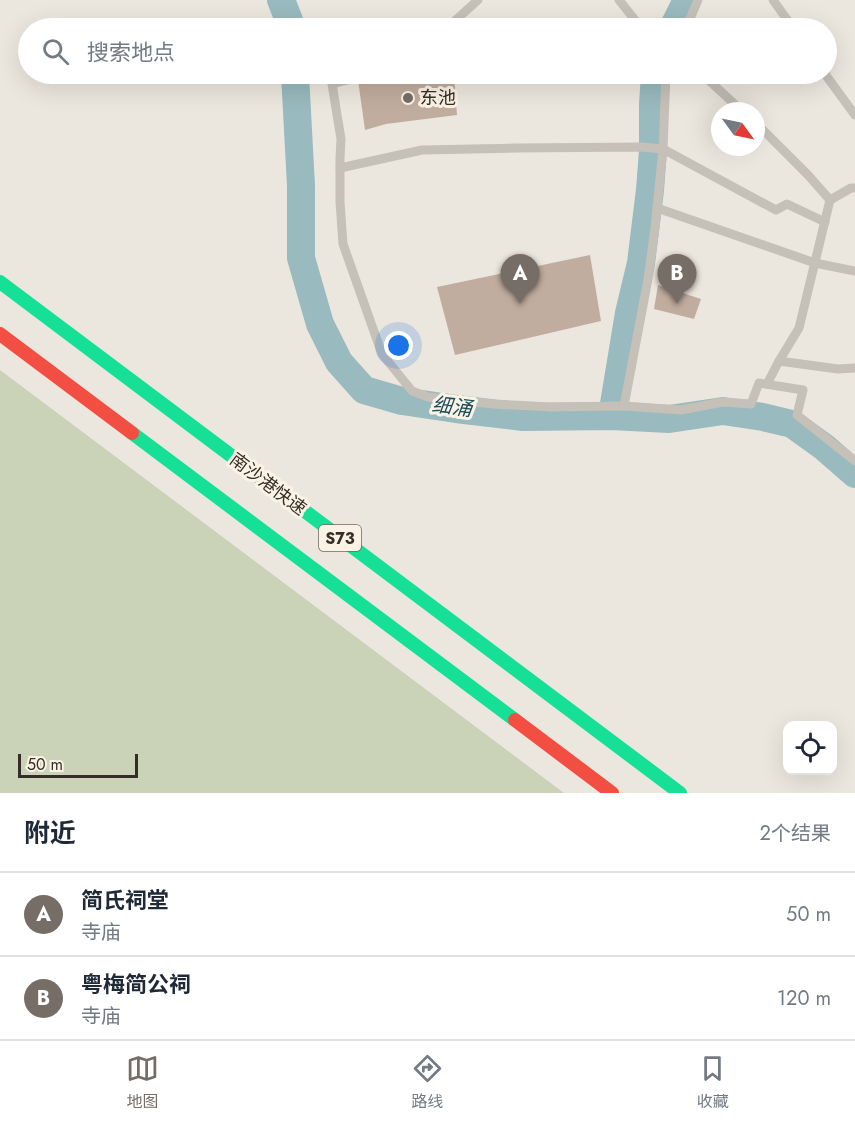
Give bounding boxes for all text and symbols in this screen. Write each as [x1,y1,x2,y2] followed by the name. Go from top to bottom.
[18,18,837,84] search box
[39,35,72,68] icon: search
[87,36,175,68] text: 搜索地点
[420,85,456,111] place label: 东池
[401,91,415,105] marker: 东池
[711,102,765,156] north arrow
[500,254,540,304] pin: A
[658,254,696,304] pin: B
[384,331,413,360] your location
[430,390,476,424] water label: 细涌
[224,447,312,521] street label: 南沙港快速
[319,525,361,551] road number: S73
[783,721,837,775] map controls
[783,721,837,775] button: locate
[18,751,138,778] scale bar
[27,753,63,776] text: 50 m
[24,814,76,852] text: 附近
[760,819,831,848] text: 2个结果
[81,884,169,916] text: 简氏祠堂
[36,900,51,929] text: A
[786,900,831,929] text: 50 m
[81,918,121,947] text: 寺庙
[81,968,191,1000] text: 粤梅简公祠
[37,984,50,1013] text: B
[777,984,831,1013] text: 120 m
[81,1002,121,1031] text: 寺庙
[126,1052,159,1113] tab: 地图
[411,1052,444,1113] tab: 路线
[696,1052,729,1113] tab: 收藏

